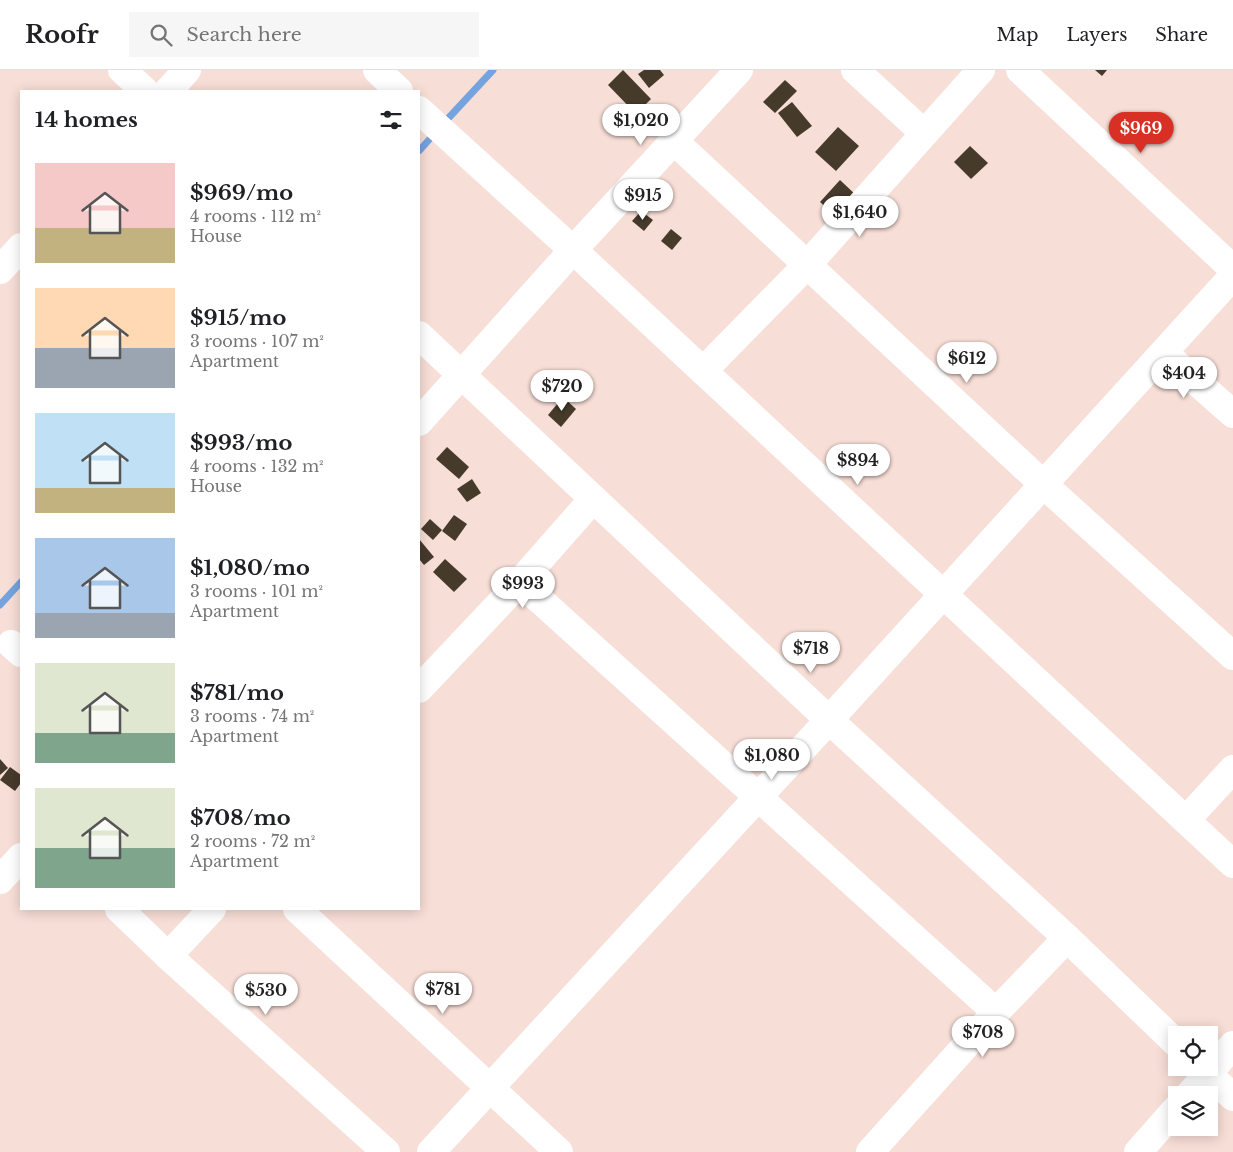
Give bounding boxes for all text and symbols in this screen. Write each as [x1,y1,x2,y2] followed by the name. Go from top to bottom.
[129,12,479,57] search box
[25,20,99,49] text: Roofr
[147,21,175,49] icon: search
[187,23,302,46] text: Search here
[997,24,1038,46] text: Map
[1066,24,1127,46] text: Layers
[1155,24,1208,46] text: Share
[600,104,682,146] pin: $1,020
[377,106,405,134] icon: filters
[35,107,138,133] text: 14 homes
[613,110,669,130] text: $1,020
[1111,112,1171,154] pin: $969
[1120,118,1162,138] text: $969
[613,178,673,221] pin: $915
[190,180,293,206] text: $969/mo
[75,183,135,243] icon: home
[624,185,662,205] text: $915
[819,196,901,238] pin: $1,640
[833,202,887,222] text: $1,640
[190,206,321,226] text: 4 rooms · 112 m²
[190,226,242,246] text: House
[190,305,286,331] text: $915/mo
[75,308,135,368] icon: home
[190,331,324,351] text: 3 rooms · 107 m²
[937,342,997,384] pin: $612
[948,348,986,368] text: $612
[190,351,279,371] text: Apartment
[1154,356,1214,399] pin: $404
[1162,363,1206,383] text: $404
[532,370,592,412] pin: $720
[541,376,583,396] text: $720
[190,430,292,456] text: $993/mo
[75,433,135,493] icon: home
[828,444,888,486] pin: $894
[837,450,879,470] text: $894
[190,456,324,476] text: 4 rooms · 132 m²
[190,476,242,496] text: House
[190,555,310,581] text: $1,080/mo
[75,558,135,618] icon: home
[493,566,553,609] pin: $993
[502,573,544,593] text: $993
[190,581,323,601] text: 3 rooms · 101 m²
[190,601,279,621] text: Apartment
[781,632,841,674] pin: $718
[793,638,829,658] text: $718
[190,680,284,706] text: $781/mo
[75,683,135,743] icon: home
[190,706,314,726] text: 3 rooms · 74 m²
[190,726,279,746] text: Apartment
[731,738,813,781] pin: $1,080
[744,745,800,765] text: $1,080
[190,805,291,831] text: $708/mo
[75,808,135,868] icon: home
[190,831,315,851] text: 2 rooms · 72 m²
[190,851,279,871] text: Apartment
[413,972,473,1015] pin: $781
[236,974,296,1016] pin: $530
[425,979,461,999] text: $781
[245,980,287,1000] text: $530
[953,1016,1013,1058] pin: $708
[963,1022,1003,1042] text: $708
[1168,1026,1218,1136] map controls
[1168,1026,1218,1076] button: locate
[1168,1086,1218,1136] button: layers

